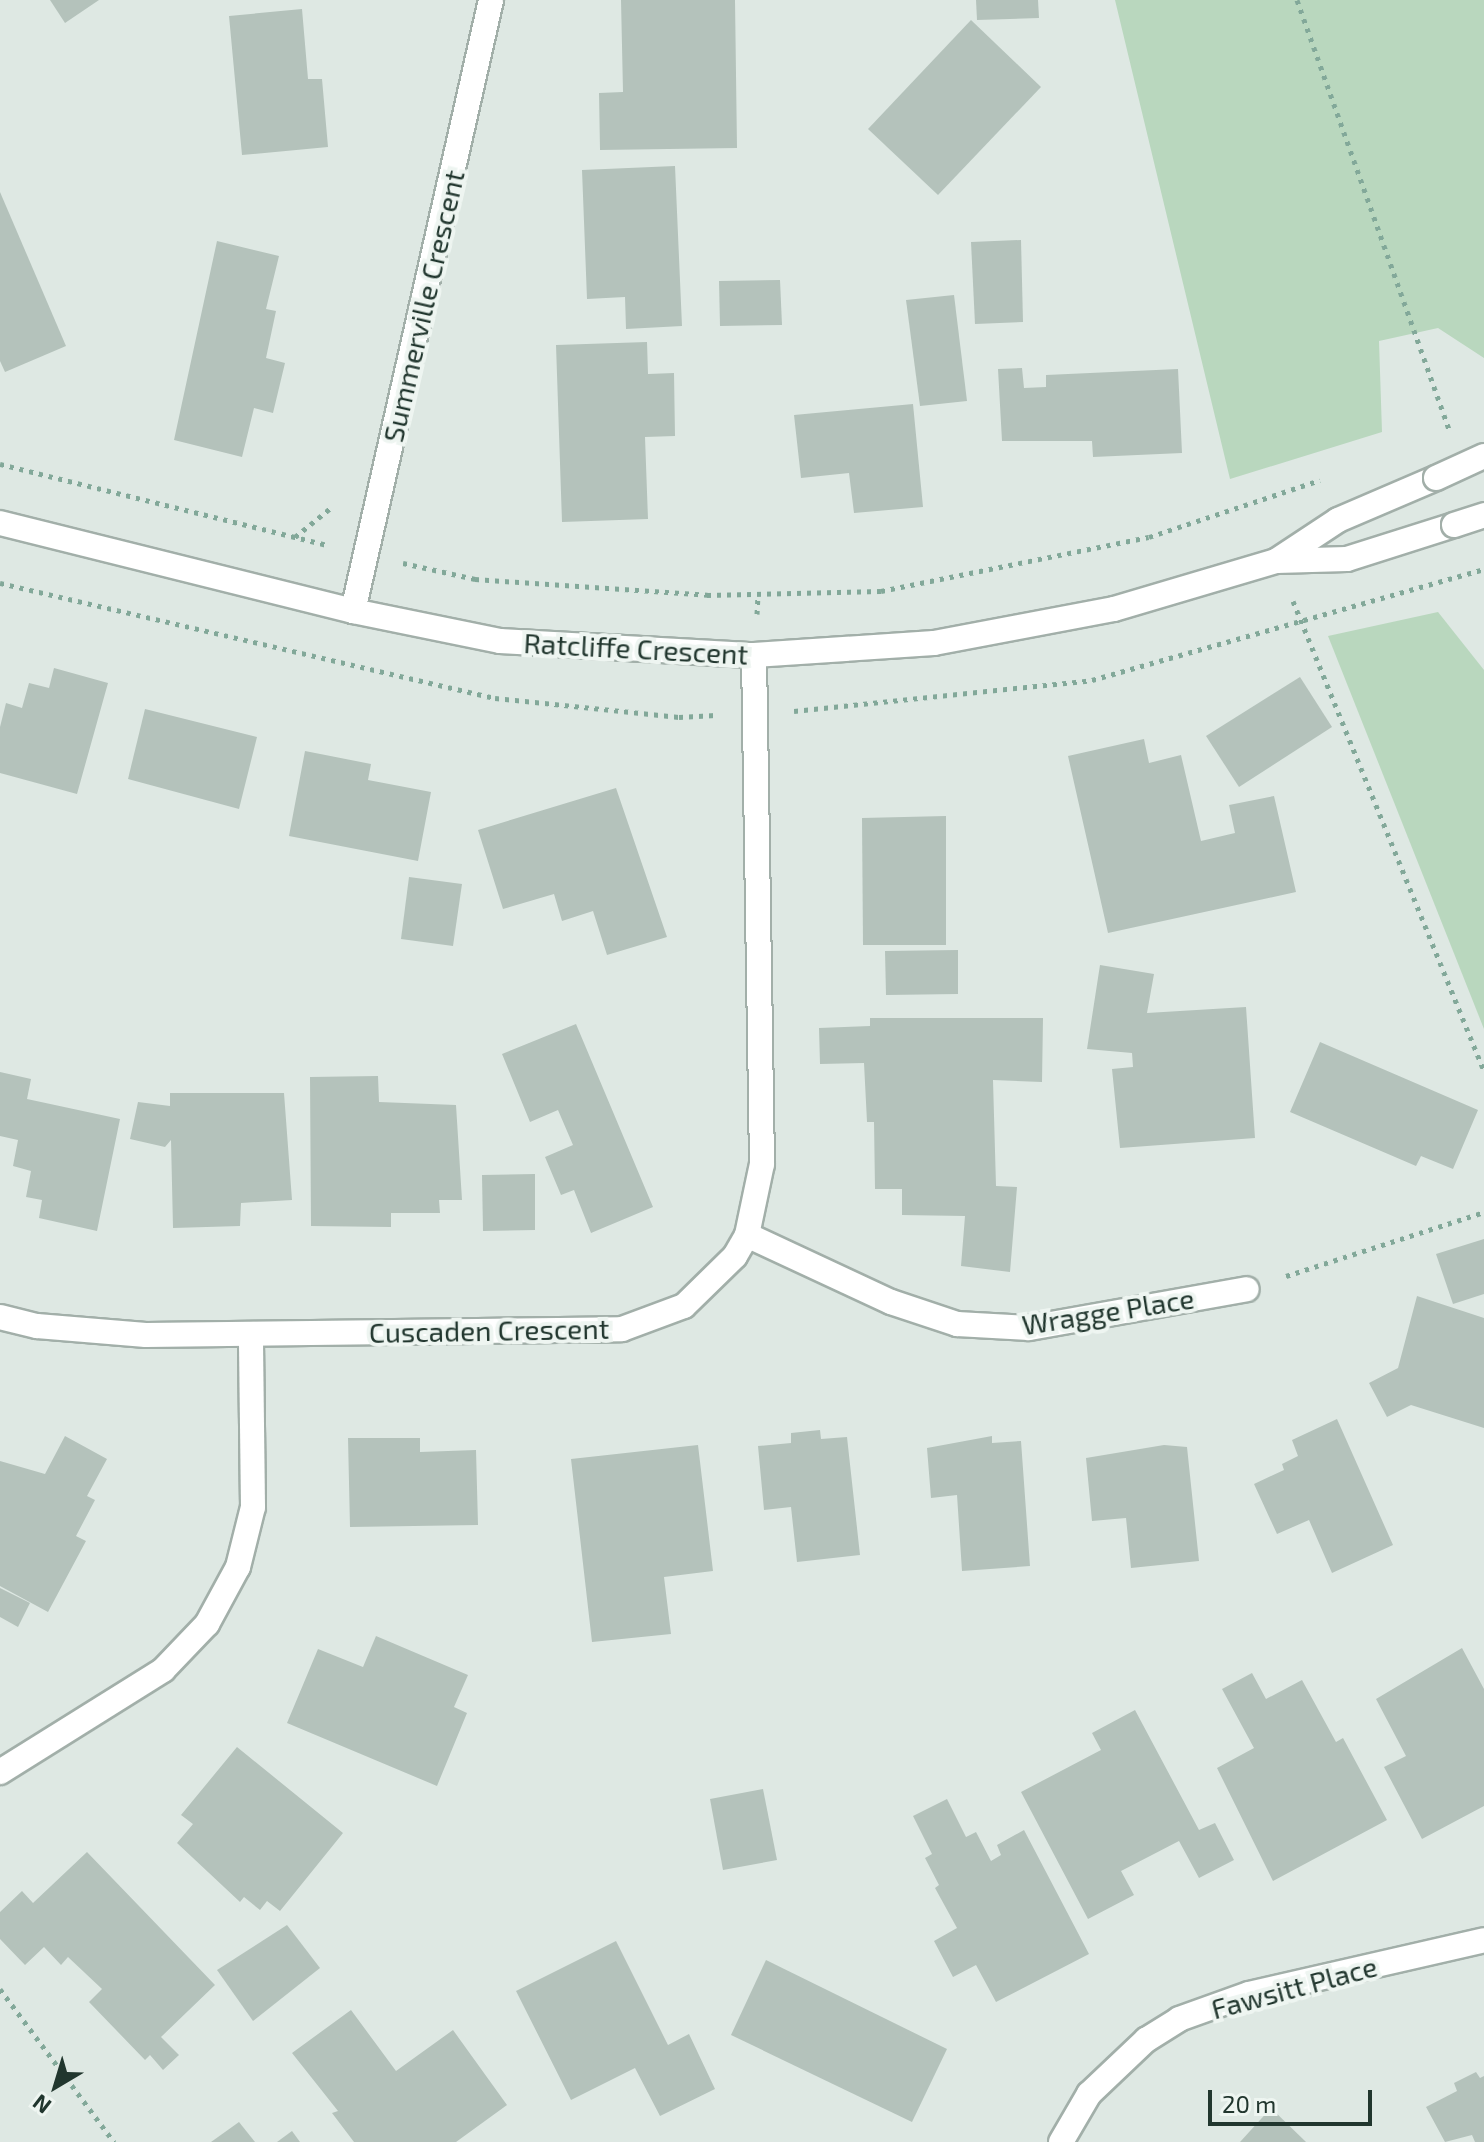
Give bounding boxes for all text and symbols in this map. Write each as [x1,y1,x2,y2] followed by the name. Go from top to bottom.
[375,167,471,445] street label: Summerville Crescent
[523,625,749,671] street label: Ratcliffe Crescent
[1020,1281,1196,1341] street label: Wragge Place
[369,1311,609,1349] street label: Cuscaden Crescent
[1207,1949,1381,2025] street label: Fawsitt Place
[16,2046,96,2126] north arrow
[1212,2074,1376,2124] scale bar
[1222,2089,1276,2118] text: 20 m
[27,2090,55,2120] text: N

